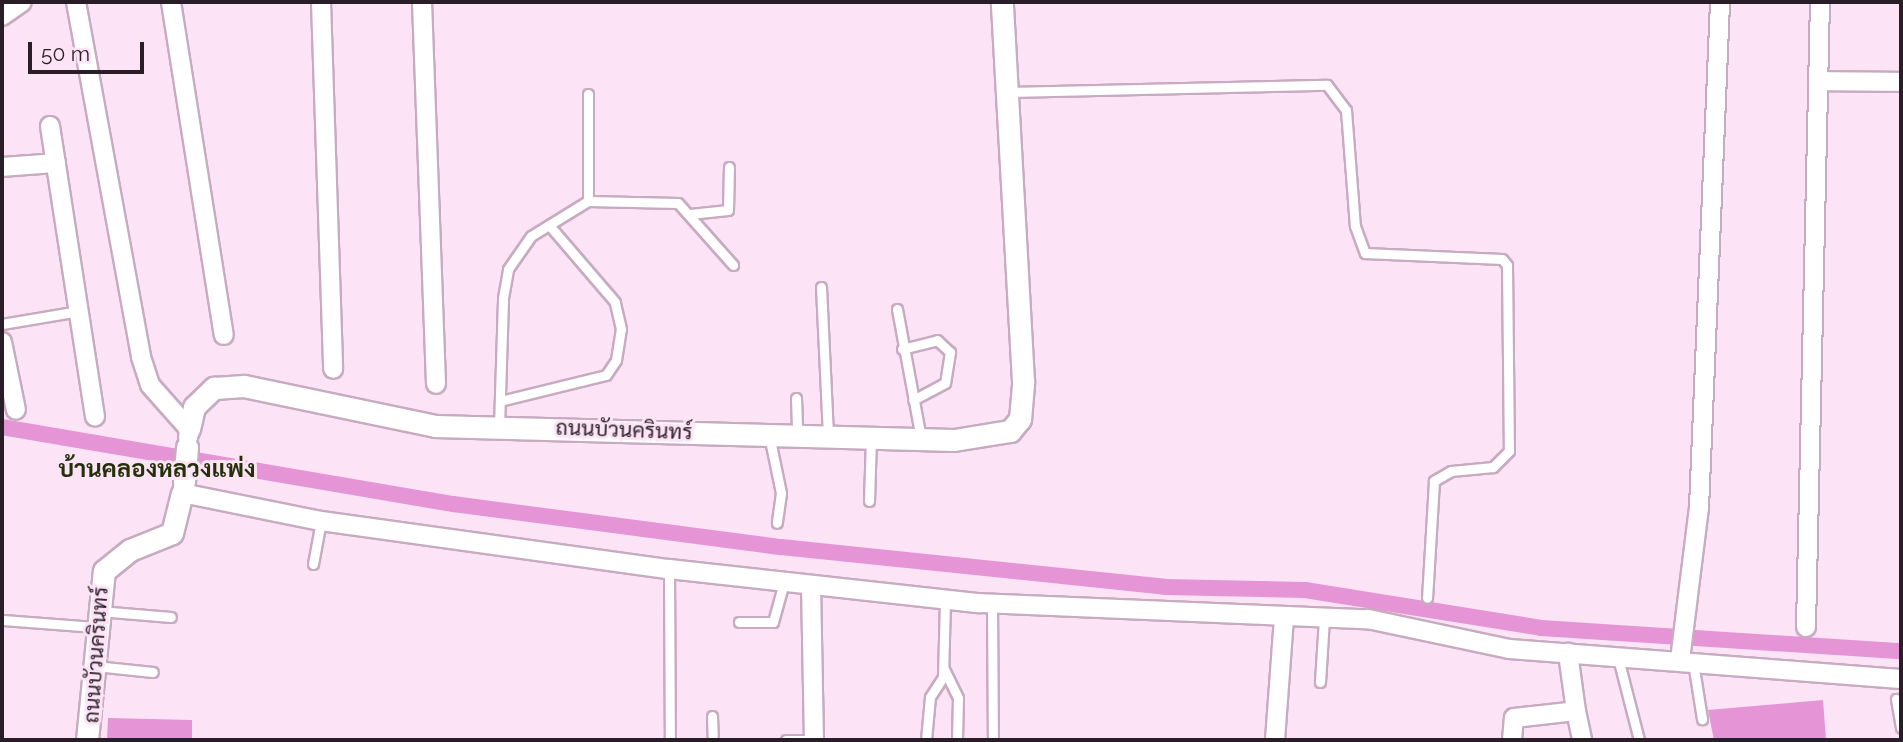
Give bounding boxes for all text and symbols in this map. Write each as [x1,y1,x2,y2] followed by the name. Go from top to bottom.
[32,28,147,72] scale bar
[41,41,90,66] text: 50 m
[555,415,693,445] street label: ถนนบัวนครินทร์
[58,455,256,483] district label: บ้านคลองหลวงแพ่ง
[79,586,113,724] street label: ถนนบัวนครินทร์

